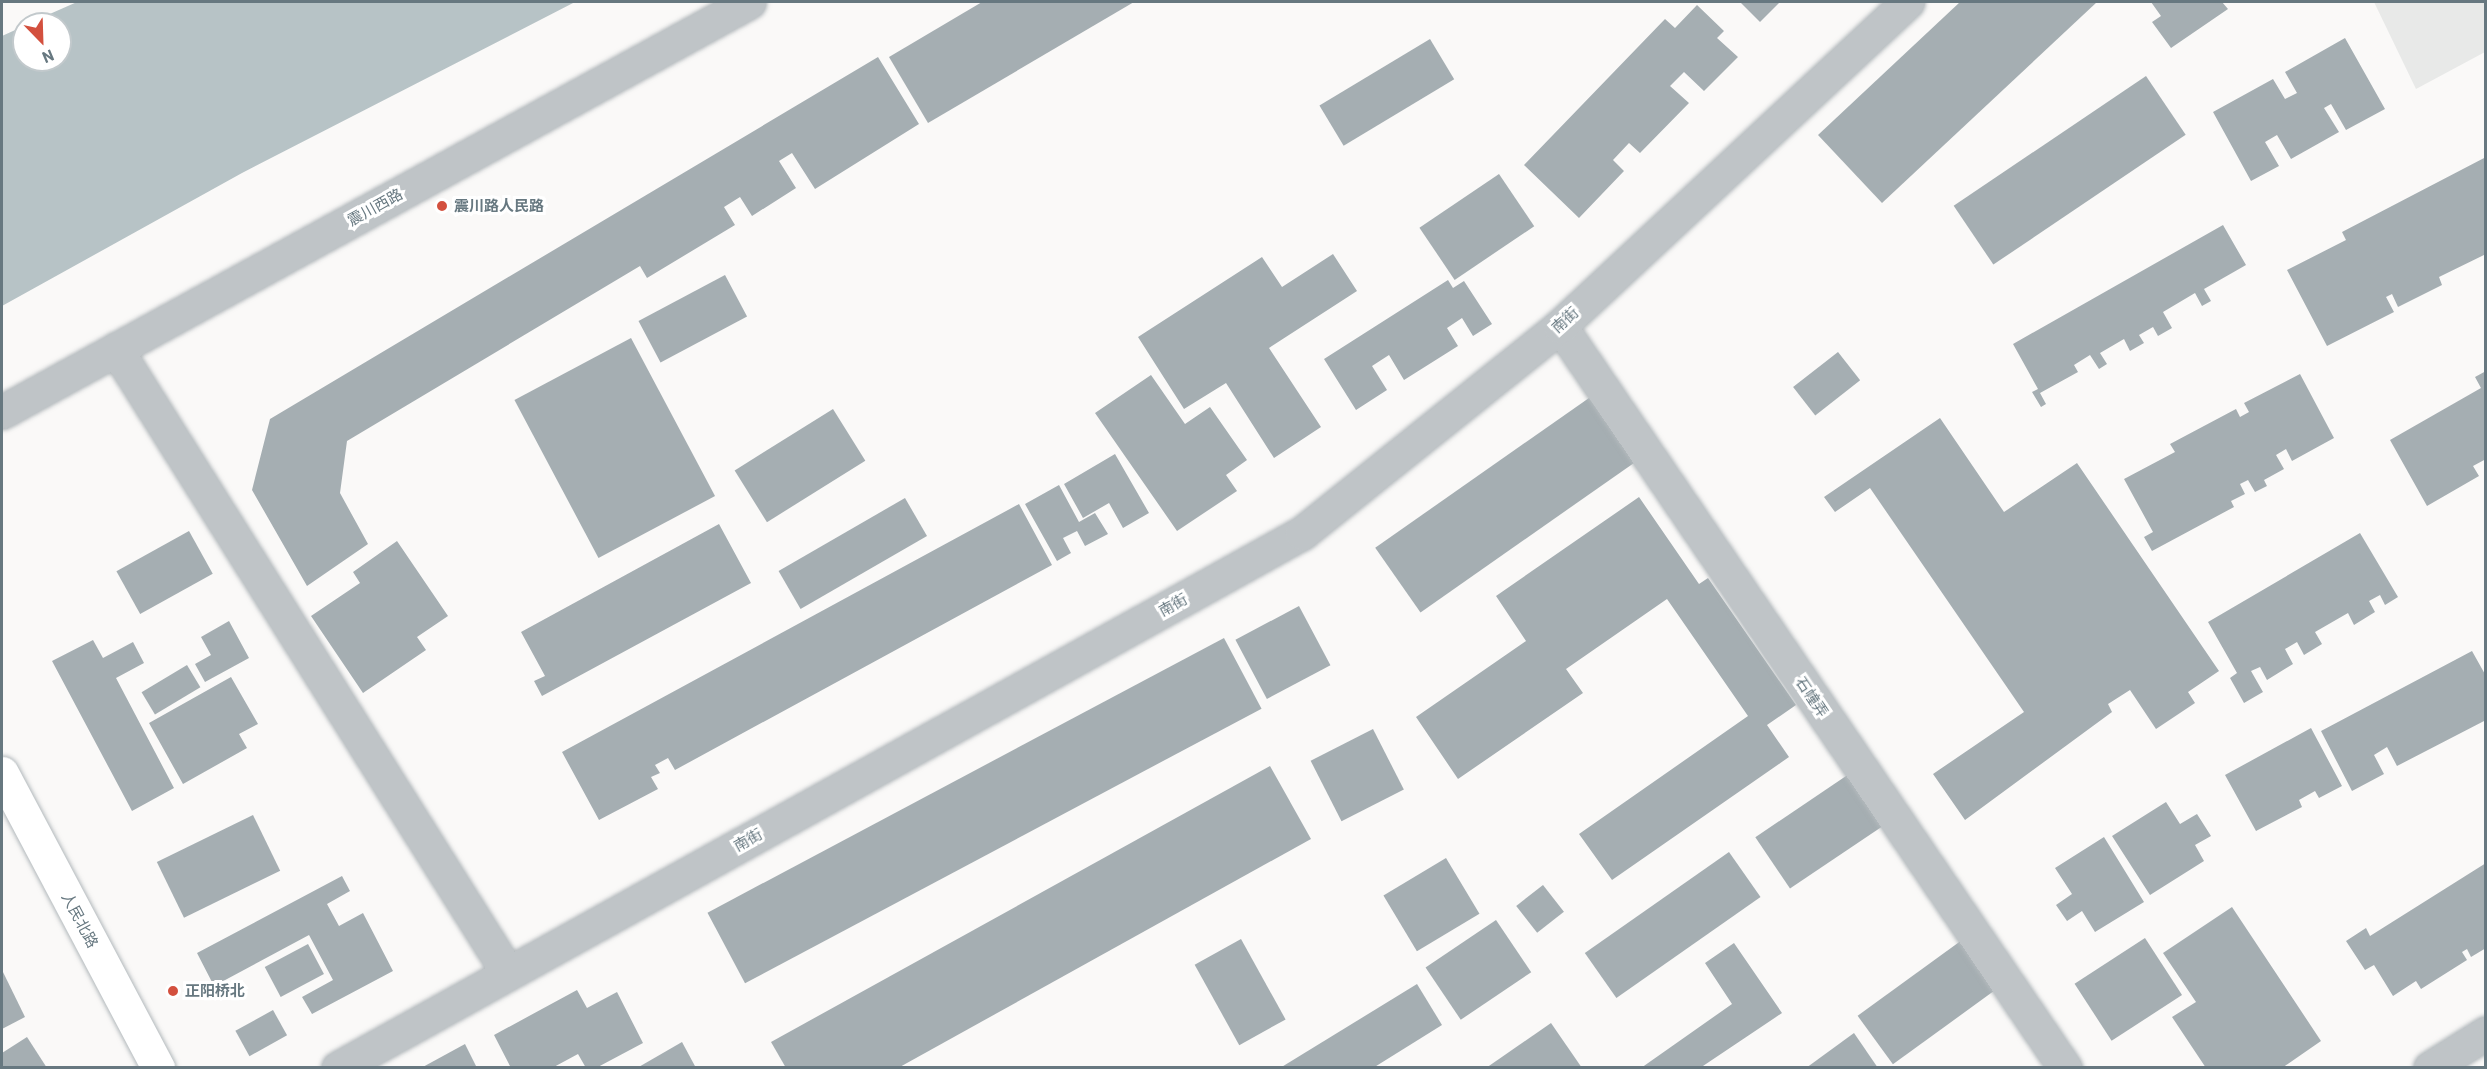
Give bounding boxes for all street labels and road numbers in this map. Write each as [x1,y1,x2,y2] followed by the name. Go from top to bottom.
[344,185,406,229] street label: 震川西路
[1548,303,1582,337] street label: 南街
[1156,590,1190,620] street label: 南街
[1792,673,1832,721] street label: 石幢弄
[731,825,765,855] street label: 南街
[58,889,102,951] street label: 人民北路

